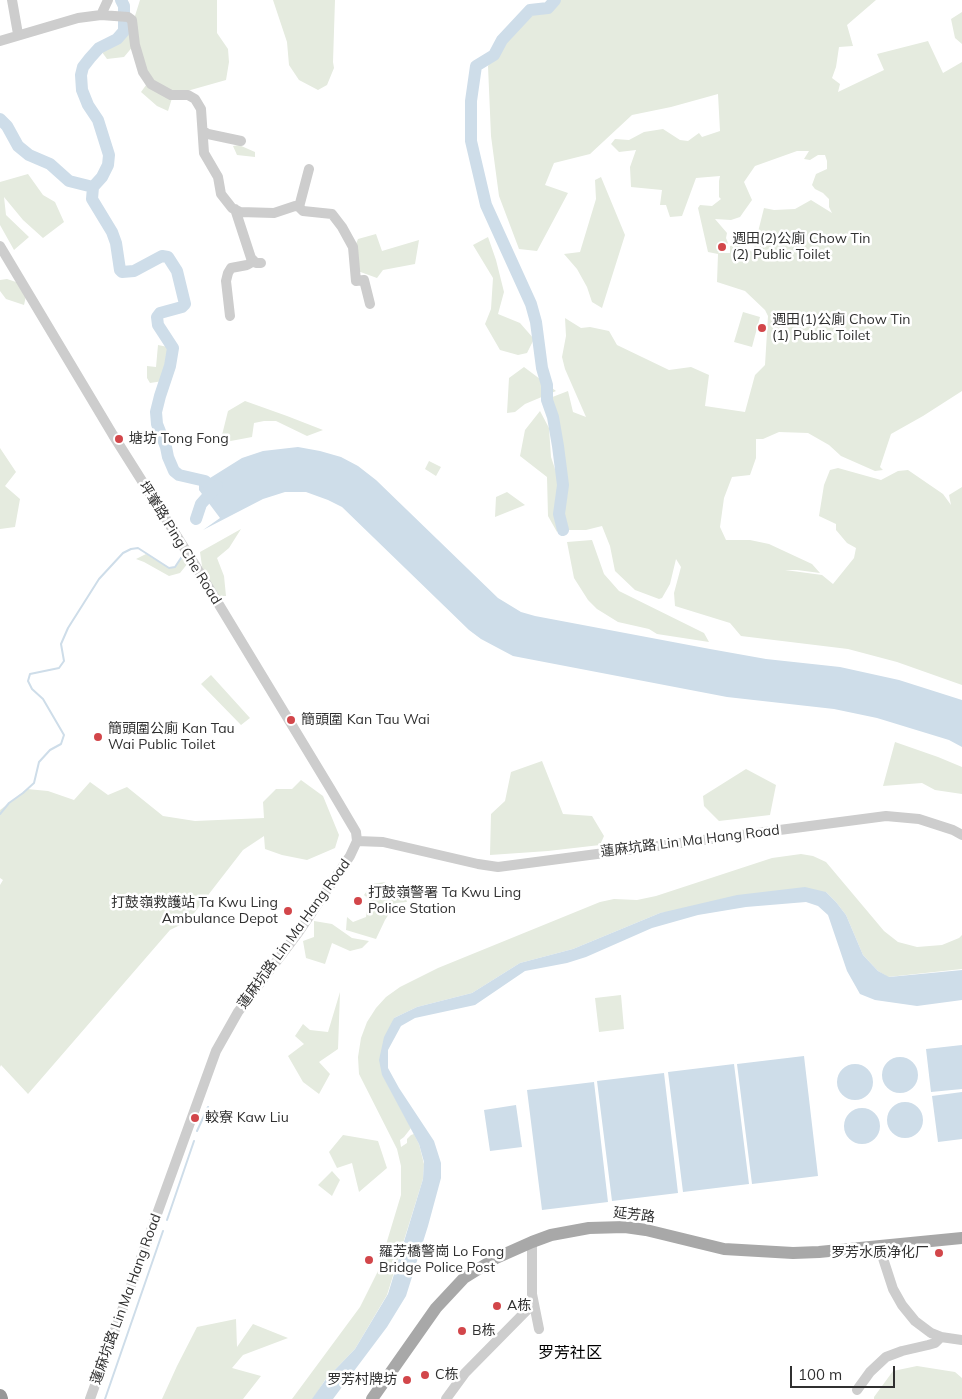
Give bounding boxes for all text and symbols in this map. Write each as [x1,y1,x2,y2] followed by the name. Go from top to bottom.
[732,231,870,264] place label: 週田(2)公廁 Chow Tin (2) Public Toilet
[716,241,728,253] marker: 週田(2)公廁 Chow Tin (2) Public Toilet
[772,312,910,344] place label: 週田(1)公廁 Chow Tin (1) Public Toilet
[756,322,768,334] marker: 週田(1)公廁 Chow Tin (1) Public Toilet
[129,431,229,447] place label: 塘坊 Tong Fong
[113,433,125,445] marker: 塘坊 Tong Fong
[135,478,225,608] street label: 坪輋路 Ping Che Road
[301,712,430,728] place label: 簡頭圍 Kan Tau Wai
[285,714,297,726] marker: 簡頭圍 Kan Tau Wai
[108,721,235,754] place label: 簡頭圍公廁 Kan Tau Wai Public Toilet
[92,731,104,743] marker: 簡頭圍公廁 Kan Tau Wai Public Toilet
[600,822,780,860] street label: 蓮麻坑路 Lin Ma Hang Road
[234,856,354,1012] street label: 蓮麻坑路 Lin Ma Hang Road
[368,885,521,918] place label: 打鼓嶺警署 Ta Kwu Ling Police Station
[111,895,278,928] place label: 打鼓嶺救護站 Ta Kwu Ling Ambulance Depot
[352,895,364,907] marker: 打鼓嶺警署 Ta Kwu Ling Police Station
[282,905,294,917] marker: 打鼓嶺救護站 Ta Kwu Ling Ambulance Depot
[205,1110,289,1126] place label: 較寮 Kaw Liu
[189,1112,201,1124] marker: 較寮 Kaw Liu
[612,1204,656,1226] street label: 延芳路
[87,1211,165,1387] street label: 蓮麻坑路 Lin Ma Hang Road
[379,1244,504,1276] place label: 羅芳橋警崗 Lo Fong Bridge Police Post
[831,1245,929,1261] place label: 罗芳水质净化厂
[933,1247,945,1259] marker: 罗芳水质净化厂
[363,1254,375,1266] marker: 羅芳橋警崗 Lo Fong Bridge Police Post
[507,1298,531,1314] place label: A栋
[491,1300,503,1312] marker: A栋
[472,1323,496,1339] place label: B栋
[456,1325,468,1337] marker: B栋
[538,1343,602,1363] district label: 罗芳社区
[792,1356,897,1388] scale bar
[798,1365,842,1384] text: 100 m
[435,1367,459,1383] place label: C栋
[419,1369,431,1381] marker: C栋
[327,1372,397,1388] place label: 罗芳村牌坊
[401,1374,413,1386] marker: 罗芳村牌坊

